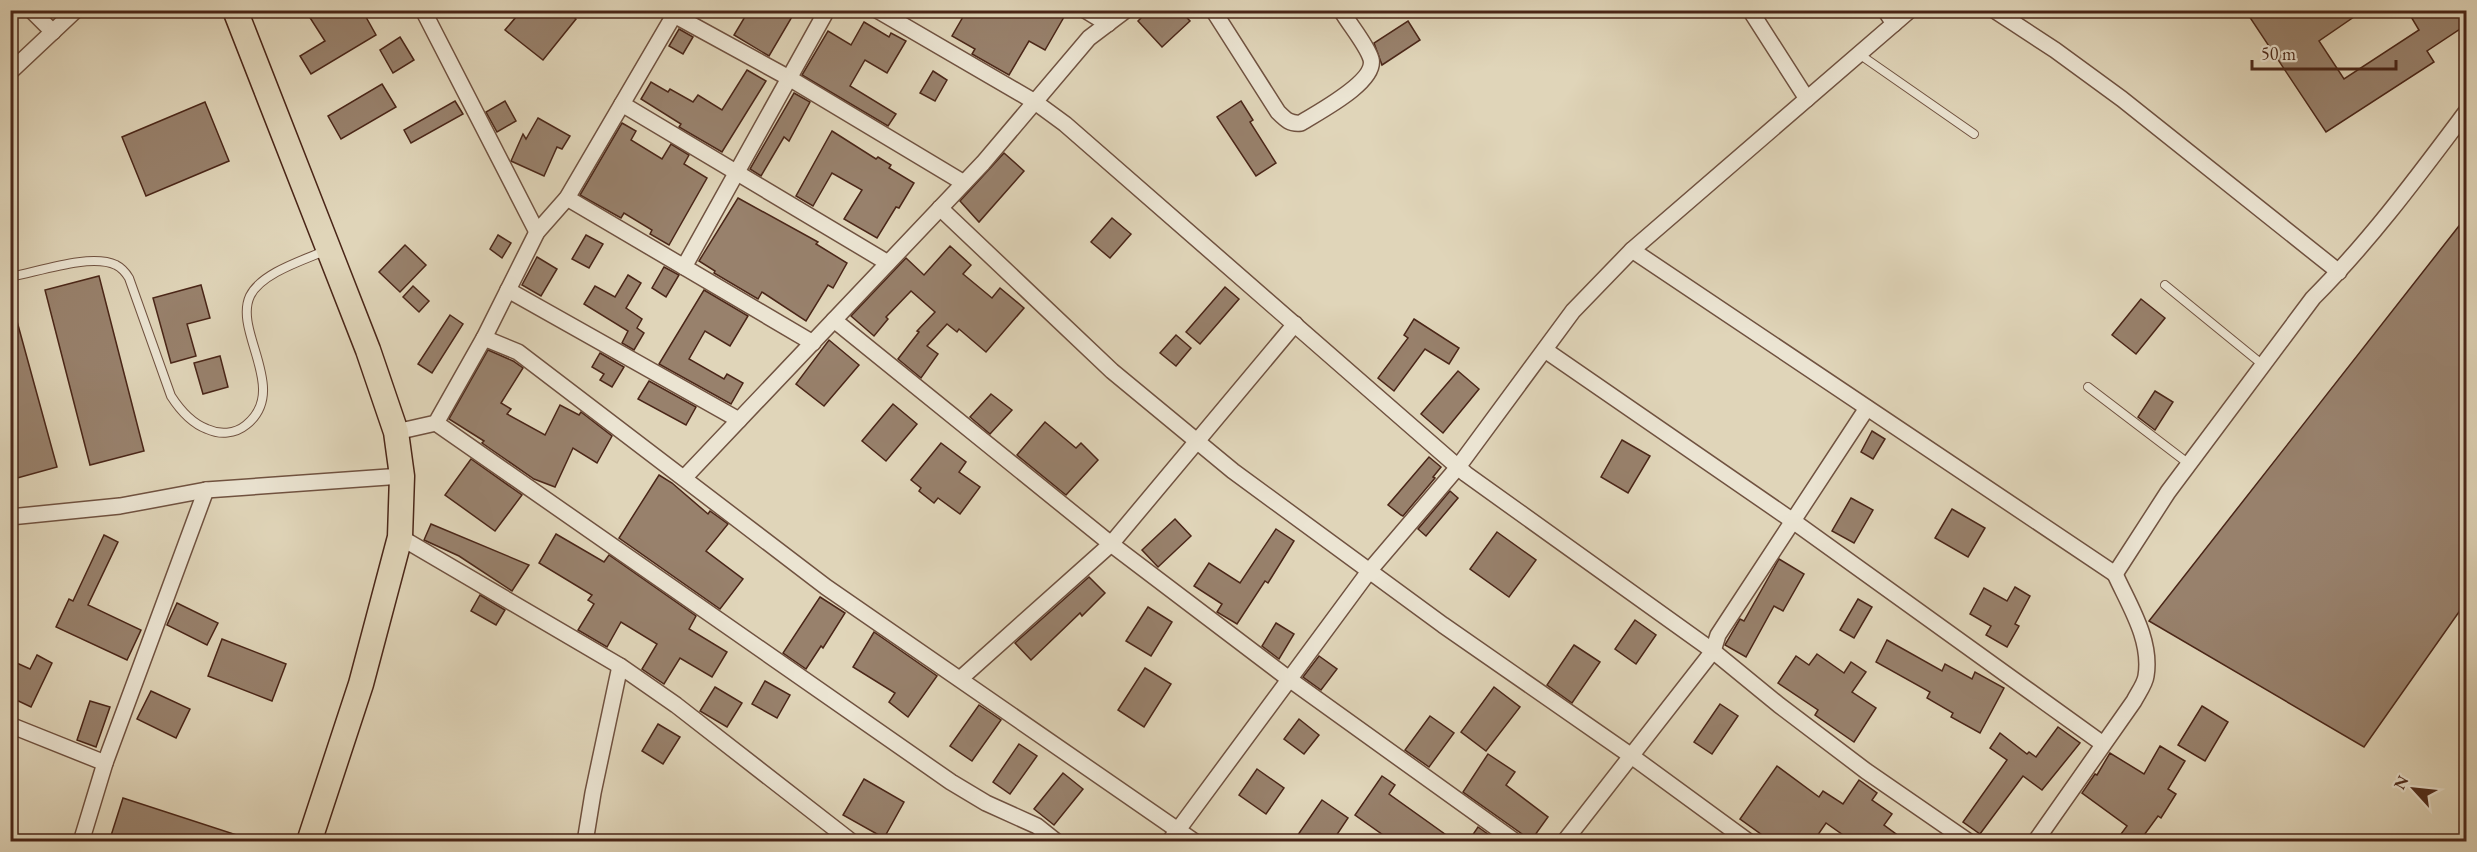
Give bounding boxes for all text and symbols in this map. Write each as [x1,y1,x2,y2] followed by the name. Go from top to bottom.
[2252,33,2396,71] scale bar
[2261,42,2296,65] text: 50 m
[2384,759,2444,819] north arrow
[2389,772,2413,793] text: N

